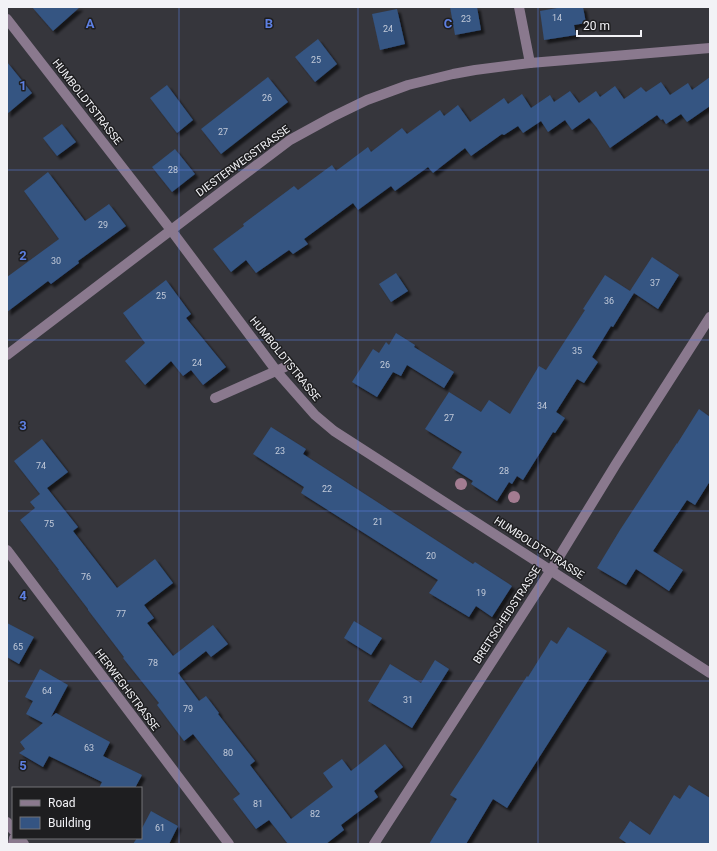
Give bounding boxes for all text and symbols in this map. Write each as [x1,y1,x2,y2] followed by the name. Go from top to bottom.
[577,12,641,38] scale bar
[552,13,562,23] house number: 14
[461,14,471,24] house number: 23
[86,16,95,31] text: A
[265,16,273,31] text: B
[444,16,453,31] text: C
[583,19,610,33] text: 20 m
[383,24,393,34] house number: 24
[311,55,321,65] house number: 25
[50,57,124,147] street label: HUMBOLDTSTRASSE
[19,78,27,93] text: 1
[262,93,272,103] house number: 26
[194,123,292,199] street label: DIESTERWEGSTRASSE
[218,127,228,137] house number: 27
[168,165,178,175] house number: 28
[98,220,108,230] house number: 29
[19,248,27,263] text: 2
[51,256,61,266] house number: 30
[650,278,660,288] house number: 37
[156,291,166,301] house number: 25
[604,296,614,306] house number: 36
[247,314,323,404] street label: HUMBOLDTSTRASSE
[572,346,582,356] house number: 35
[192,358,202,368] house number: 24
[380,360,390,370] house number: 26
[537,401,547,411] house number: 34
[444,413,454,423] house number: 27
[19,418,27,433] text: 3
[275,446,285,456] house number: 23
[36,461,46,471] house number: 74
[499,466,509,476] house number: 28
[322,484,332,494] house number: 22
[491,514,587,582] street label: HUMBOLDTSTRASSE
[373,517,383,527] house number: 21
[44,519,54,529] house number: 75
[426,551,436,561] house number: 20
[471,564,543,666] street label: BREITSCHEIDSTRASSE
[81,572,91,582] house number: 76
[19,588,27,603] text: 4
[476,588,486,598] house number: 19
[116,609,126,619] house number: 77
[13,642,23,652] house number: 65
[92,647,162,733] street label: HERWEGHSTRASSE
[148,658,158,668] house number: 78
[42,686,52,696] house number: 64
[403,695,413,705] house number: 31
[183,704,193,714] house number: 79
[84,743,94,753] house number: 63
[223,748,233,758] house number: 80
[19,758,27,773] text: 5
[12,787,142,839] legend
[48,796,76,810] text: Road
[253,799,263,809] house number: 81
[310,809,320,819] house number: 82
[48,816,91,830] text: Building
[155,823,165,833] house number: 61

